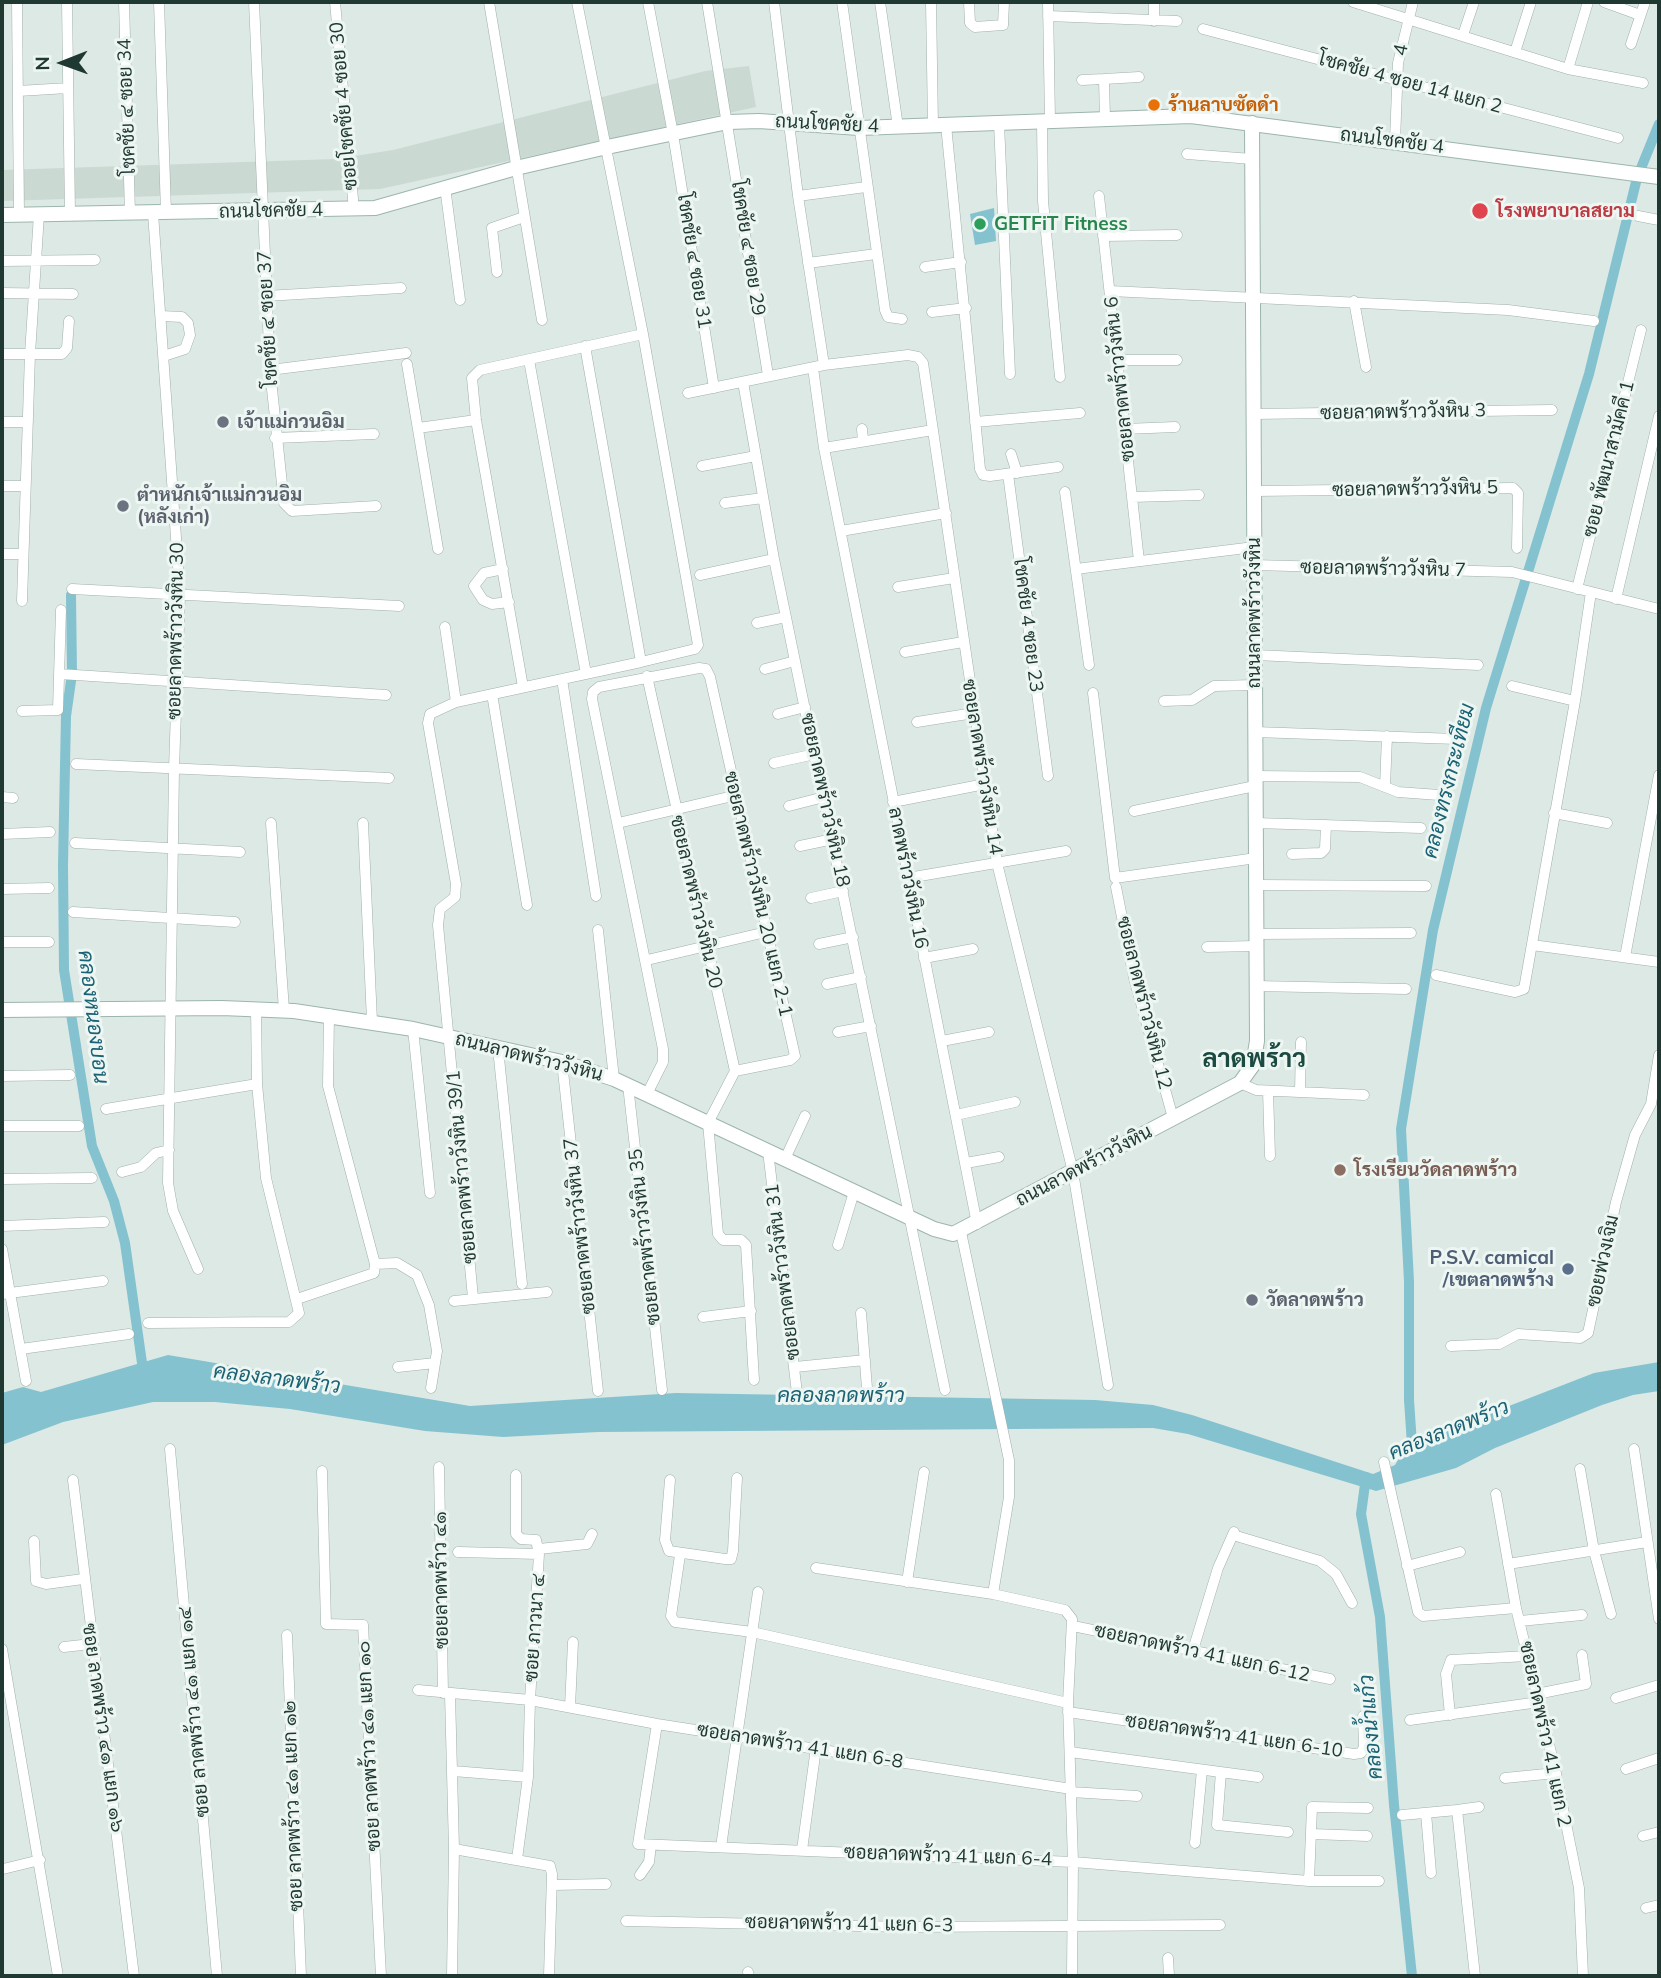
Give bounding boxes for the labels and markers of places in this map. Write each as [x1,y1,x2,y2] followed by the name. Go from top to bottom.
[1168,94,1279,116] place label: ร้านลาบซัดดำ
[1146,97,1162,113] marker: ร้านลาบซัดดำ
[1496,200,1635,222] place label: โรงพยาบาลสยาม
[1470,201,1490,221] marker: โรงพยาบาลสยาม
[994,213,1128,235] place label: GETFiT Fitness
[972,216,988,232] marker: GETFiT Fitness
[237,411,345,433] place label: เจ้าแม่กวนอิม
[215,414,231,430] marker: เจ้าแม่กวนอิม
[137,484,302,528] place label: ตำหนักเจ้าแม่กวนอิม (หลังเก่า)
[115,498,131,514] marker: ตำหนักเจ้าแม่กวนอิม (หลังเก่า)
[1354,1159,1517,1181] place label: โรงเรียนวัดลาดพร้าว
[1332,1162,1348,1178] marker: โรงเรียนวัดลาดพร้าว
[1430,1247,1554,1291] place label: P.S.V. camical /เขตลาดพร้าง
[1560,1261,1576,1277] marker: P.S.V. camical /เขตลาดพร้าง
[1266,1289,1364,1311] place label: วัดลาดพร้าว
[1244,1292,1260,1308] marker: วัดลาดพร้าว

